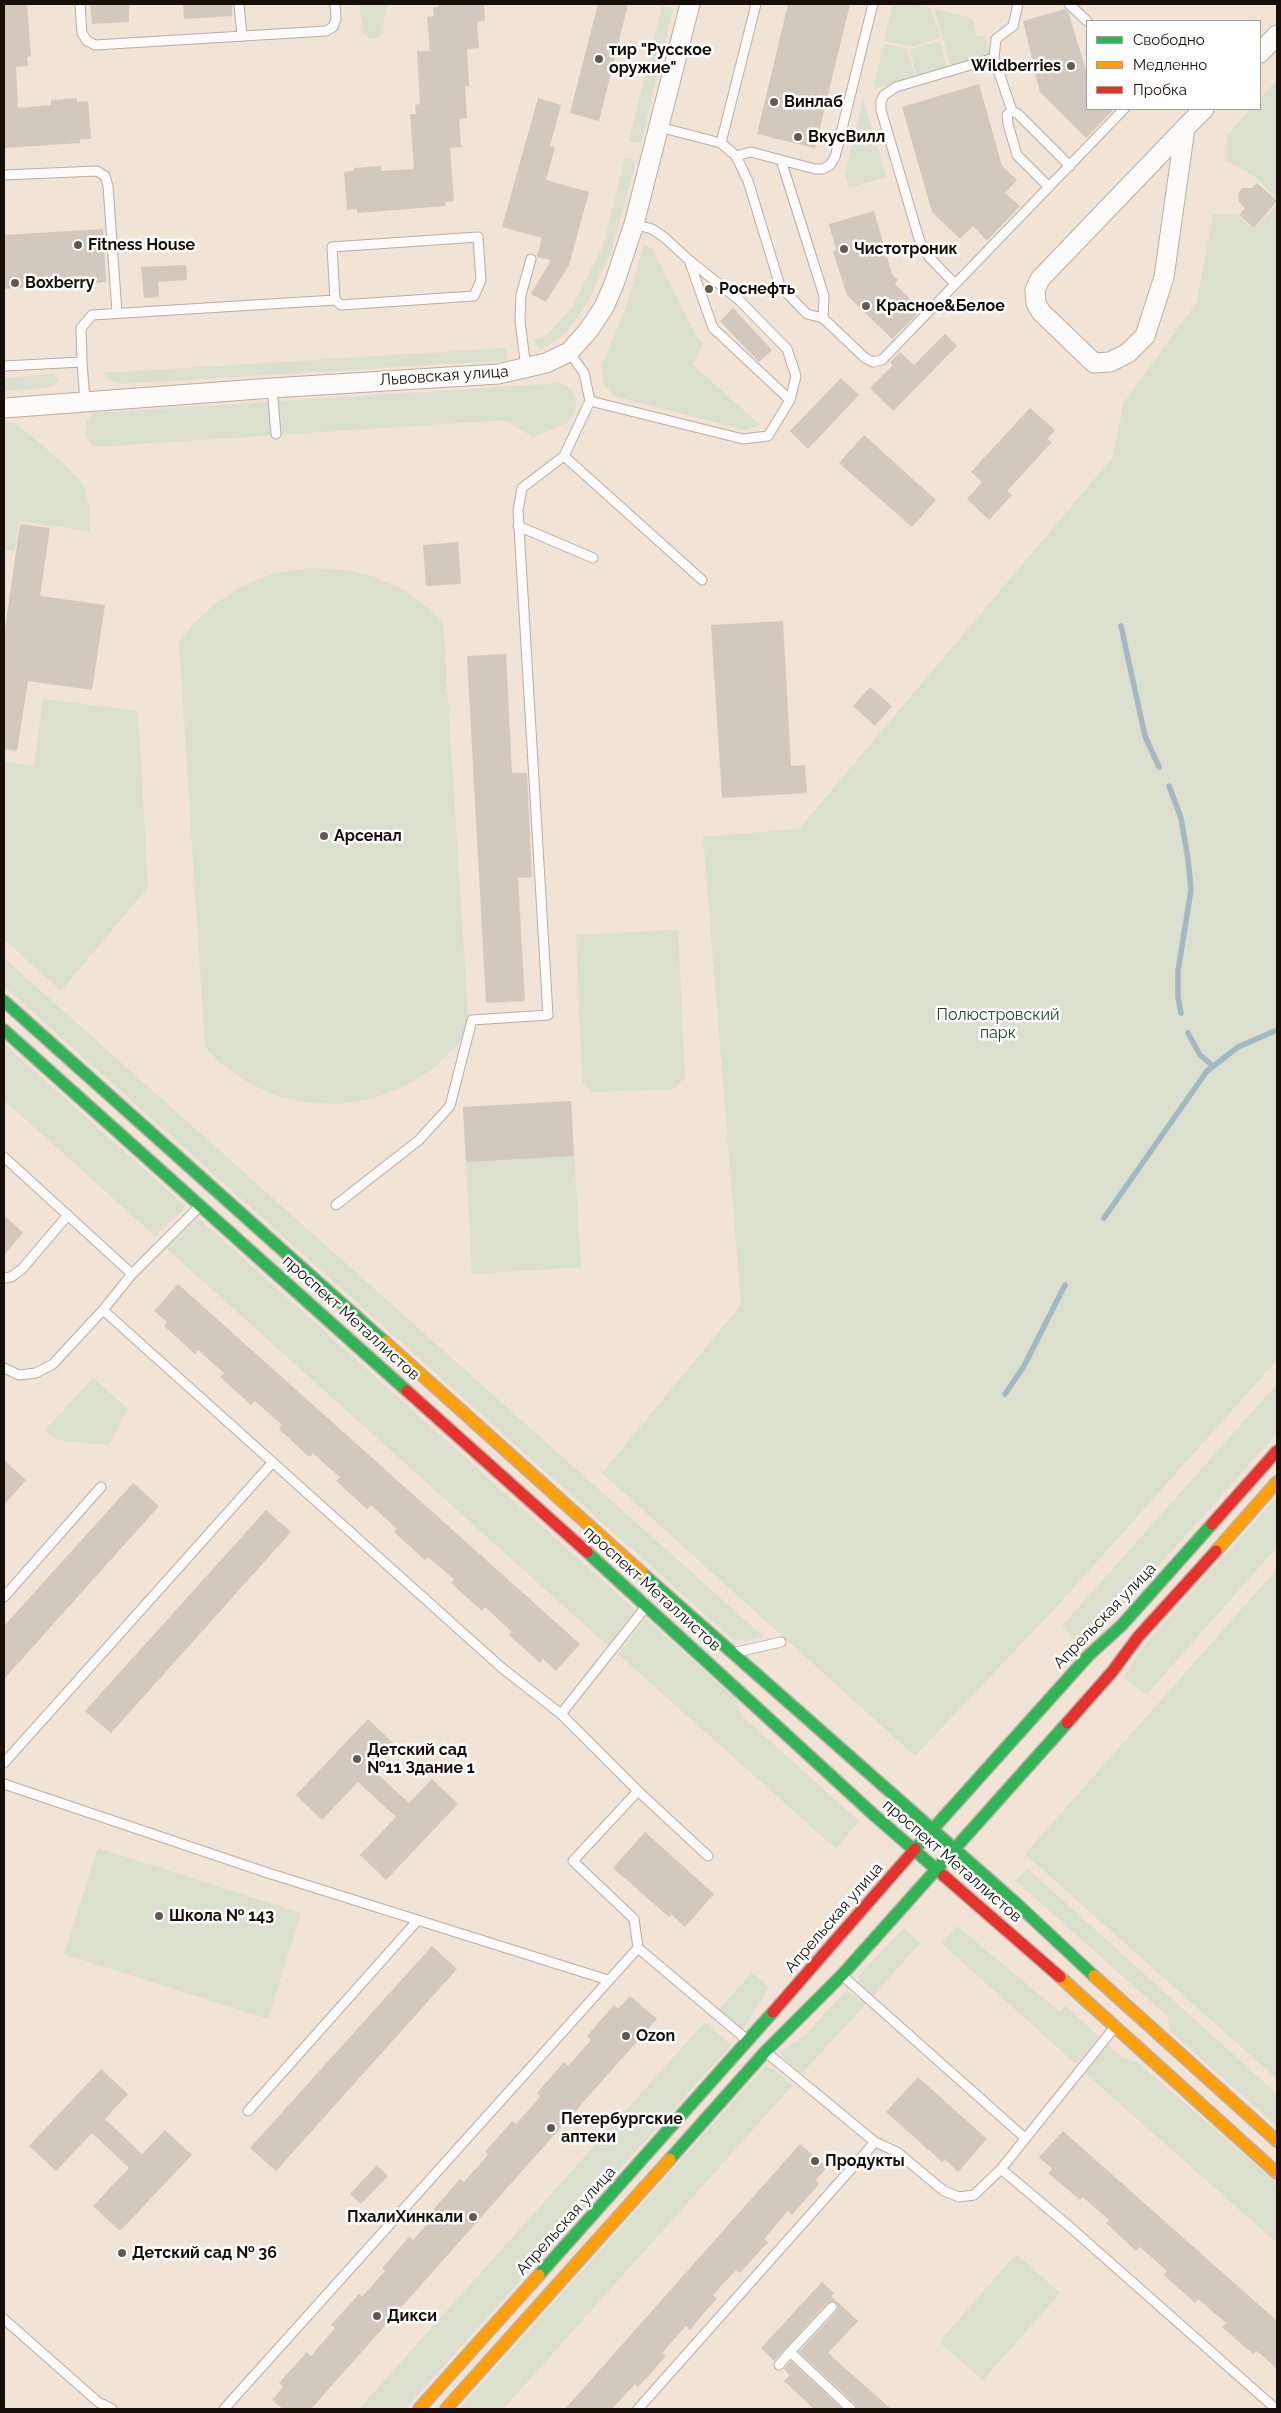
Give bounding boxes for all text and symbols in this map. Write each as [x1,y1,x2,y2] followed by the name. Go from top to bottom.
[1086,20,1261,110] legend
[1133,31,1205,49] text: Свободно
[609,40,711,78] place label: тир "Русское оружие"
[593,53,605,65] marker: тир "Русское оружие"
[971,56,1061,76] place label: Wildberries
[1133,56,1207,74] text: Медленно
[1065,60,1077,72] marker: Wildberries
[1133,81,1187,99] text: Пробка
[784,92,843,112] place label: Винлаб
[768,96,780,108] marker: Винлаб
[808,127,885,147] place label: ВкусВилл
[792,131,804,143] marker: ВкусВилл
[88,235,195,255] place label: Fitness House
[72,239,84,251] marker: Fitness House
[854,239,958,259] place label: Чистотроник
[838,243,850,255] marker: Чистотроник
[25,273,95,293] place label: Boxberry
[9,277,21,289] marker: Boxberry
[719,279,795,299] place label: Роснефть
[703,283,715,295] marker: Роснефть
[876,296,1005,316] place label: Красное&Белое
[860,300,872,312] marker: Красное&Белое
[379,362,509,390] street label: Львовская улица
[334,826,402,846] place label: Арсенал
[318,830,330,842] marker: Арсенал
[937,1005,1059,1043] park label: Полюстровский парк
[279,1251,423,1385] street label: проспект Металлистов
[580,1522,724,1656] street label: проспект Металлистов
[1050,1559,1160,1673] street label: Апрельская улица
[367,1740,475,1778] place label: Детский сад №11 Здание 1
[351,1753,363,1765] marker: Детский сад №11 Здание 1
[879,1796,1025,1926] street label: проспект Металлистов
[781,1859,887,1977] street label: Апрельская улица
[169,1906,274,1926] place label: Школа № 143
[153,1910,165,1922] marker: Школа № 143
[636,2026,675,2046] place label: Ozon
[620,2030,632,2042] marker: Ozon
[561,2109,683,2147] place label: Петербургские аптеки
[545,2122,557,2134] marker: Петербургские аптеки
[825,2151,905,2171] place label: Продукты
[809,2155,821,2167] marker: Продукты
[512,2163,620,2279] street label: Апрельская улица
[347,2207,463,2227] place label: ПхалиХинкали
[467,2211,479,2223] marker: ПхалиХинкали
[132,2243,277,2263] place label: Детский сад № 36
[116,2247,128,2259] marker: Детский сад № 36
[387,2306,437,2326] place label: Дикси
[371,2310,383,2322] marker: Дикси

